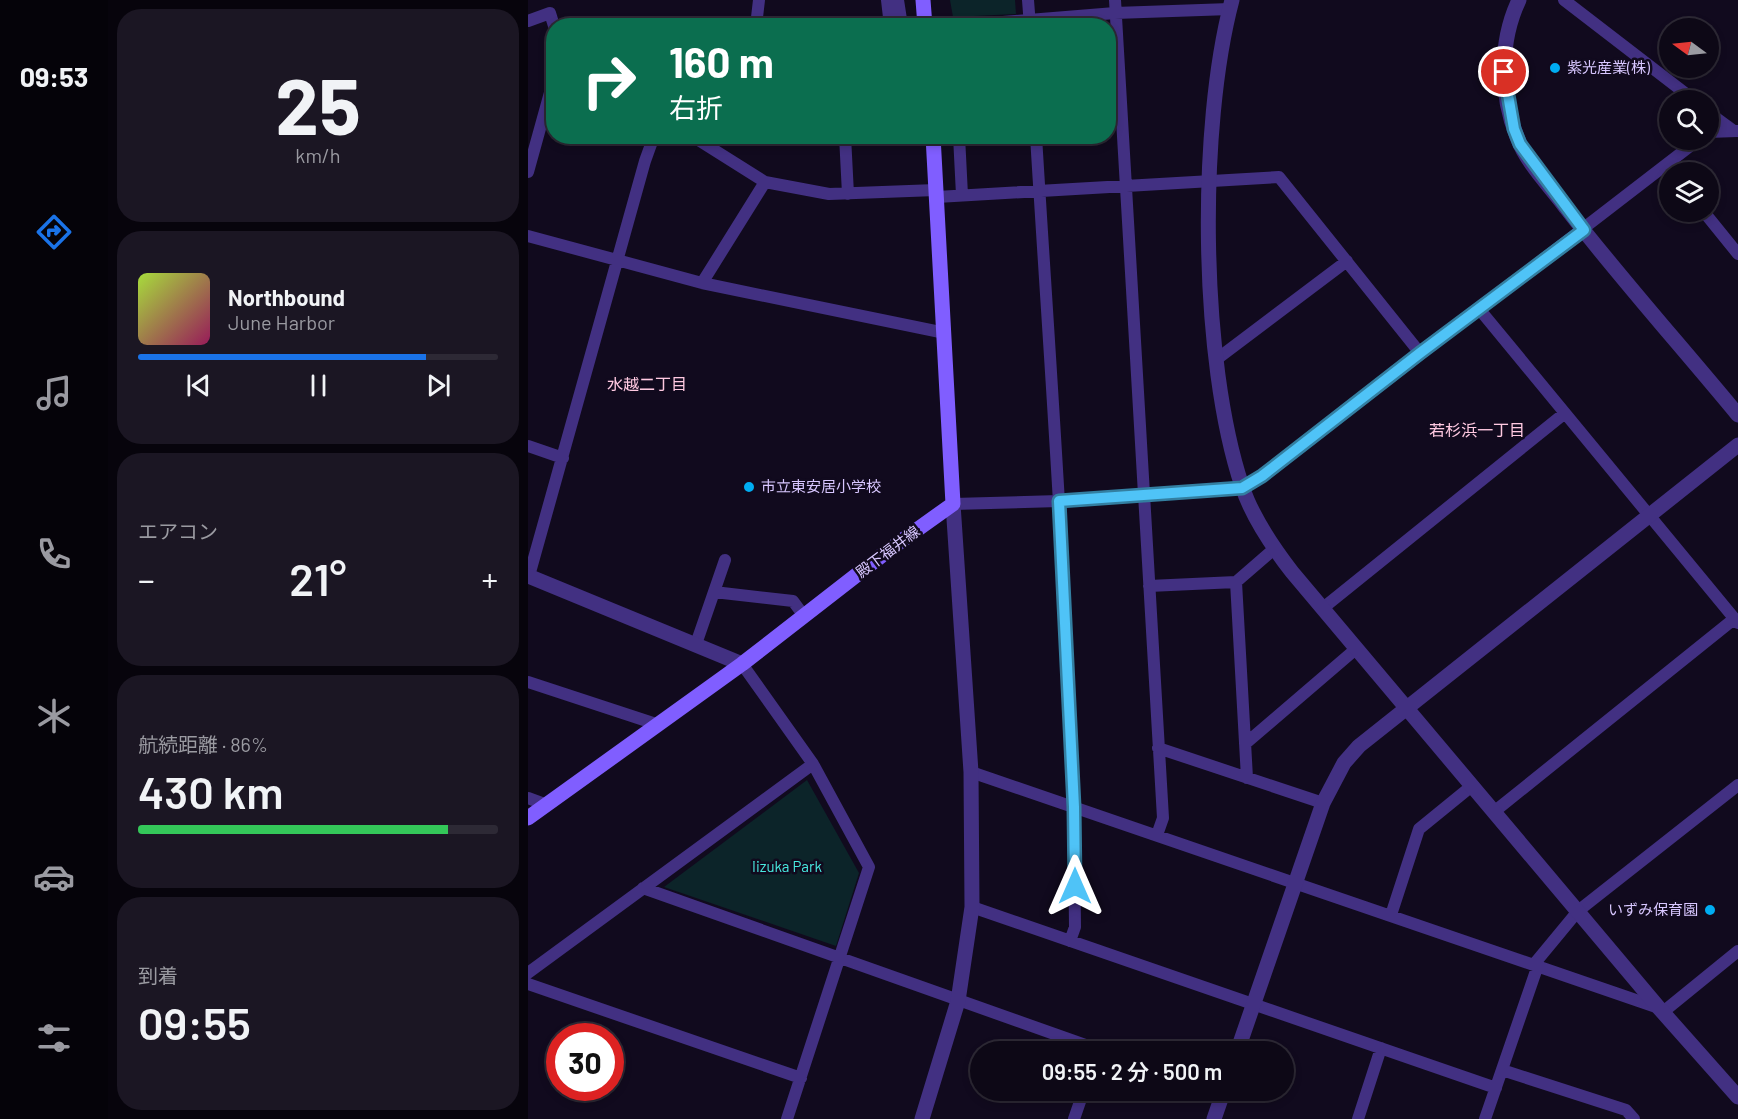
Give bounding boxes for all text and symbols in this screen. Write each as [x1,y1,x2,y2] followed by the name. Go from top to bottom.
[1659,18,1719,78] north arrow
[1659,18,1719,222] map controls
[669,36,774,86] text: 160 m
[570,42,648,120] icon: right
[1478,46,1529,97] pin
[1487,55,1520,88] icon: arrive
[275,57,361,151] text: 25
[1567,58,1650,76] place label: 紫光産業(株)
[20,60,88,92] text: 09:53
[1548,61,1562,75] marker: 紫光産業(株)
[1659,90,1719,150] button: search
[669,91,723,123] text: 右折
[295,143,341,167] text: km/h
[1659,162,1719,222] button: layers
[33,211,75,253] icon: directions
[228,284,345,310] text: Northbound
[228,310,335,334] text: June Harbor
[182,369,215,402] icon: previous
[302,369,335,402] icon: pause
[422,369,455,402] icon: next
[33,372,75,414] icon: music
[607,374,687,393] district label: 水越二丁目
[1429,420,1525,439] district label: 若杉浜一丁目
[761,477,881,495] place label: 市立東安居小学校
[742,480,756,494] marker: 市立東安居小学校
[138,519,218,543] text: エアコン
[852,521,923,581] street label: 殿下福井線
[33,533,75,575] icon: phone
[289,551,347,605] text: 21°
[138,559,155,599] text: −
[481,559,498,599] text: +
[33,695,75,737] icon: climate
[138,732,268,756] text: 航続距離 · 86%
[138,764,284,818] text: 430 km
[1043,854,1107,918] position arrow
[33,856,75,898] icon: car
[752,857,822,875] park label: Iizuka Park
[1608,900,1698,918] place label: いずみ保育園
[1703,903,1717,917] marker: いずみ保育園
[138,963,178,987] text: 到着
[138,995,251,1049] text: 09:55
[33,1017,75,1059] icon: filters
[546,1023,624,1101] speed limit sign: 30
[1042,1058,1222,1084] text: 09:55 · 2 分 · 500 m

